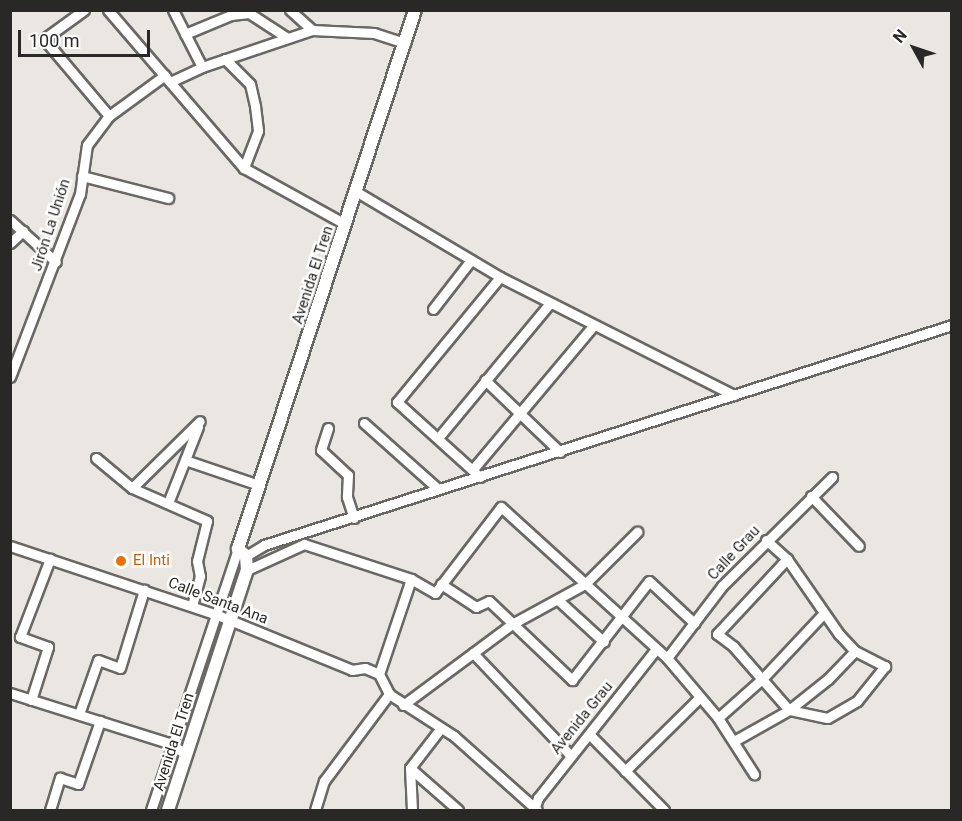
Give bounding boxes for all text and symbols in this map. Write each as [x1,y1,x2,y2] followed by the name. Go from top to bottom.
[21,18,153,56] scale bar
[884,18,944,78] north arrow
[889,26,911,47] text: N
[29,30,80,51] text: 100 m
[28,177,74,273] street label: Jirón La Unión
[289,224,337,326] street label: Avenida El Tren
[704,522,764,584] street label: Calle Grau
[133,552,170,570] place label: El Inti
[114,554,128,568] marker: El Inti
[166,574,270,628] street label: Calle Santa Ana
[547,678,617,758] street label: Avenida Grau
[150,691,198,793] street label: Avenida El Tren

